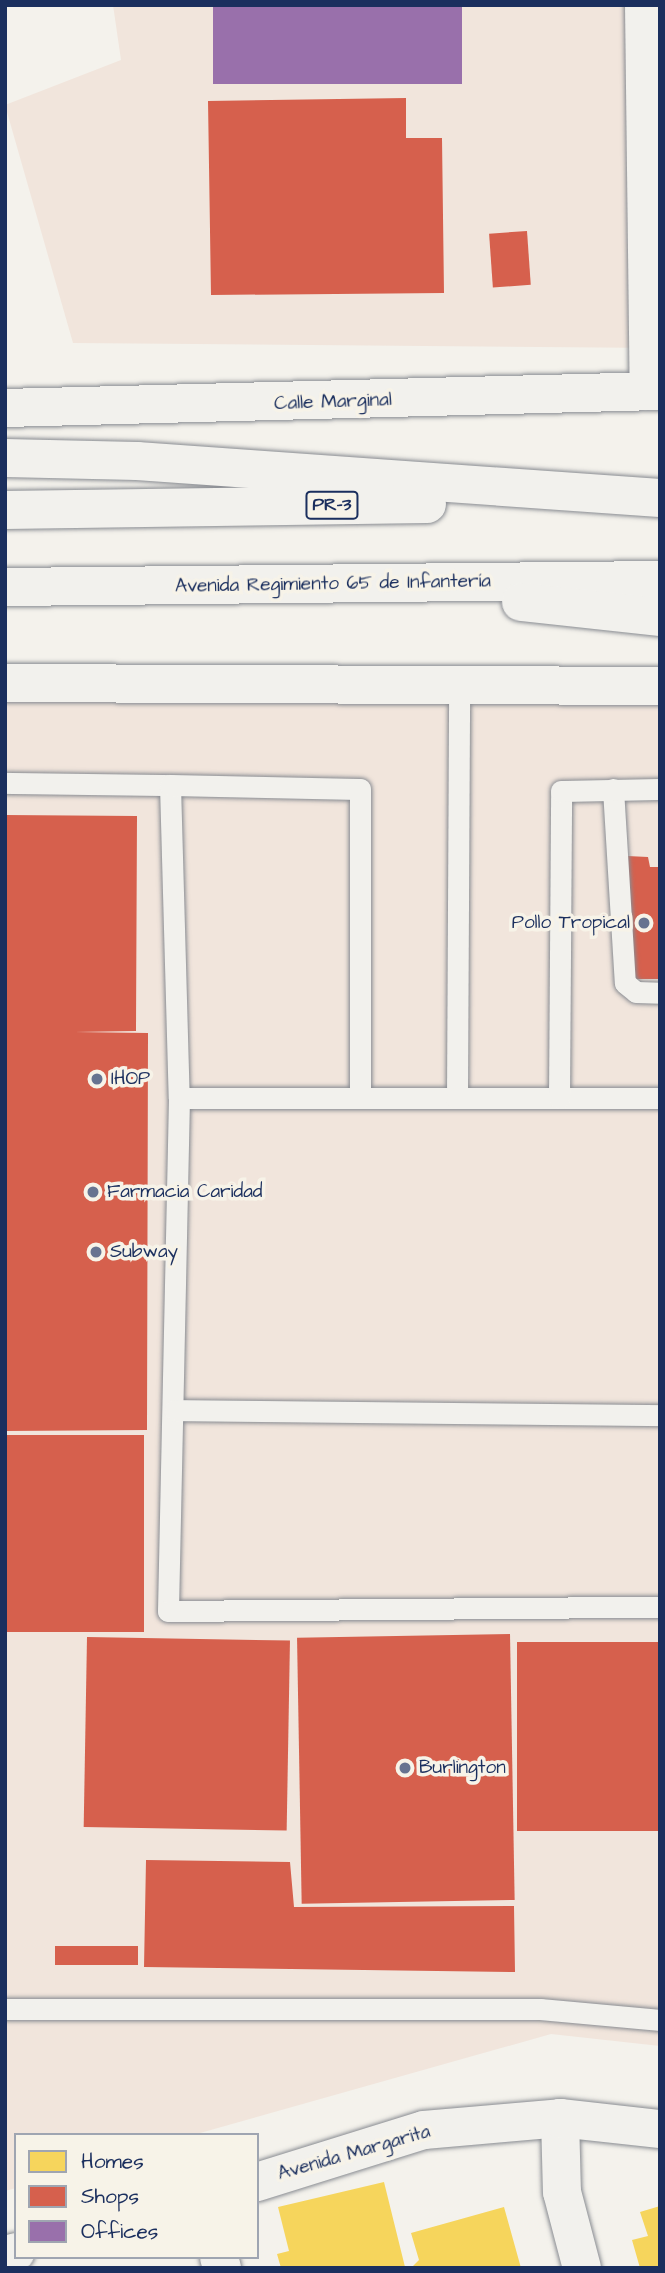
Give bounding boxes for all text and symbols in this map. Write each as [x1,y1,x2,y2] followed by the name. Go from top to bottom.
[274,389,392,415] street label: Calle Marginal
[304,490,360,520] road number: PR-3
[175,570,491,598] street label: Avenida Regimiento 65 de Infantería
[512,912,630,934] place label: Pollo Tropical
[636,915,652,931] marker: Pollo Tropical
[111,1068,150,1090] place label: IHOP
[89,1071,105,1087] marker: IHOP
[107,1181,263,1203] place label: Farmacia Caridad
[85,1184,101,1200] marker: Farmacia Caridad
[110,1241,178,1263] place label: Subway
[88,1244,104,1260] marker: Subway
[419,1757,506,1779] place label: Burlington
[397,1760,413,1776] marker: Burlington
[275,2120,433,2186] street label: Avenida Margarita
[14,2133,259,2259] legend
[81,2147,144,2176] text: Homes
[81,2182,139,2211] text: Shops
[81,2217,158,2246] text: Offices

